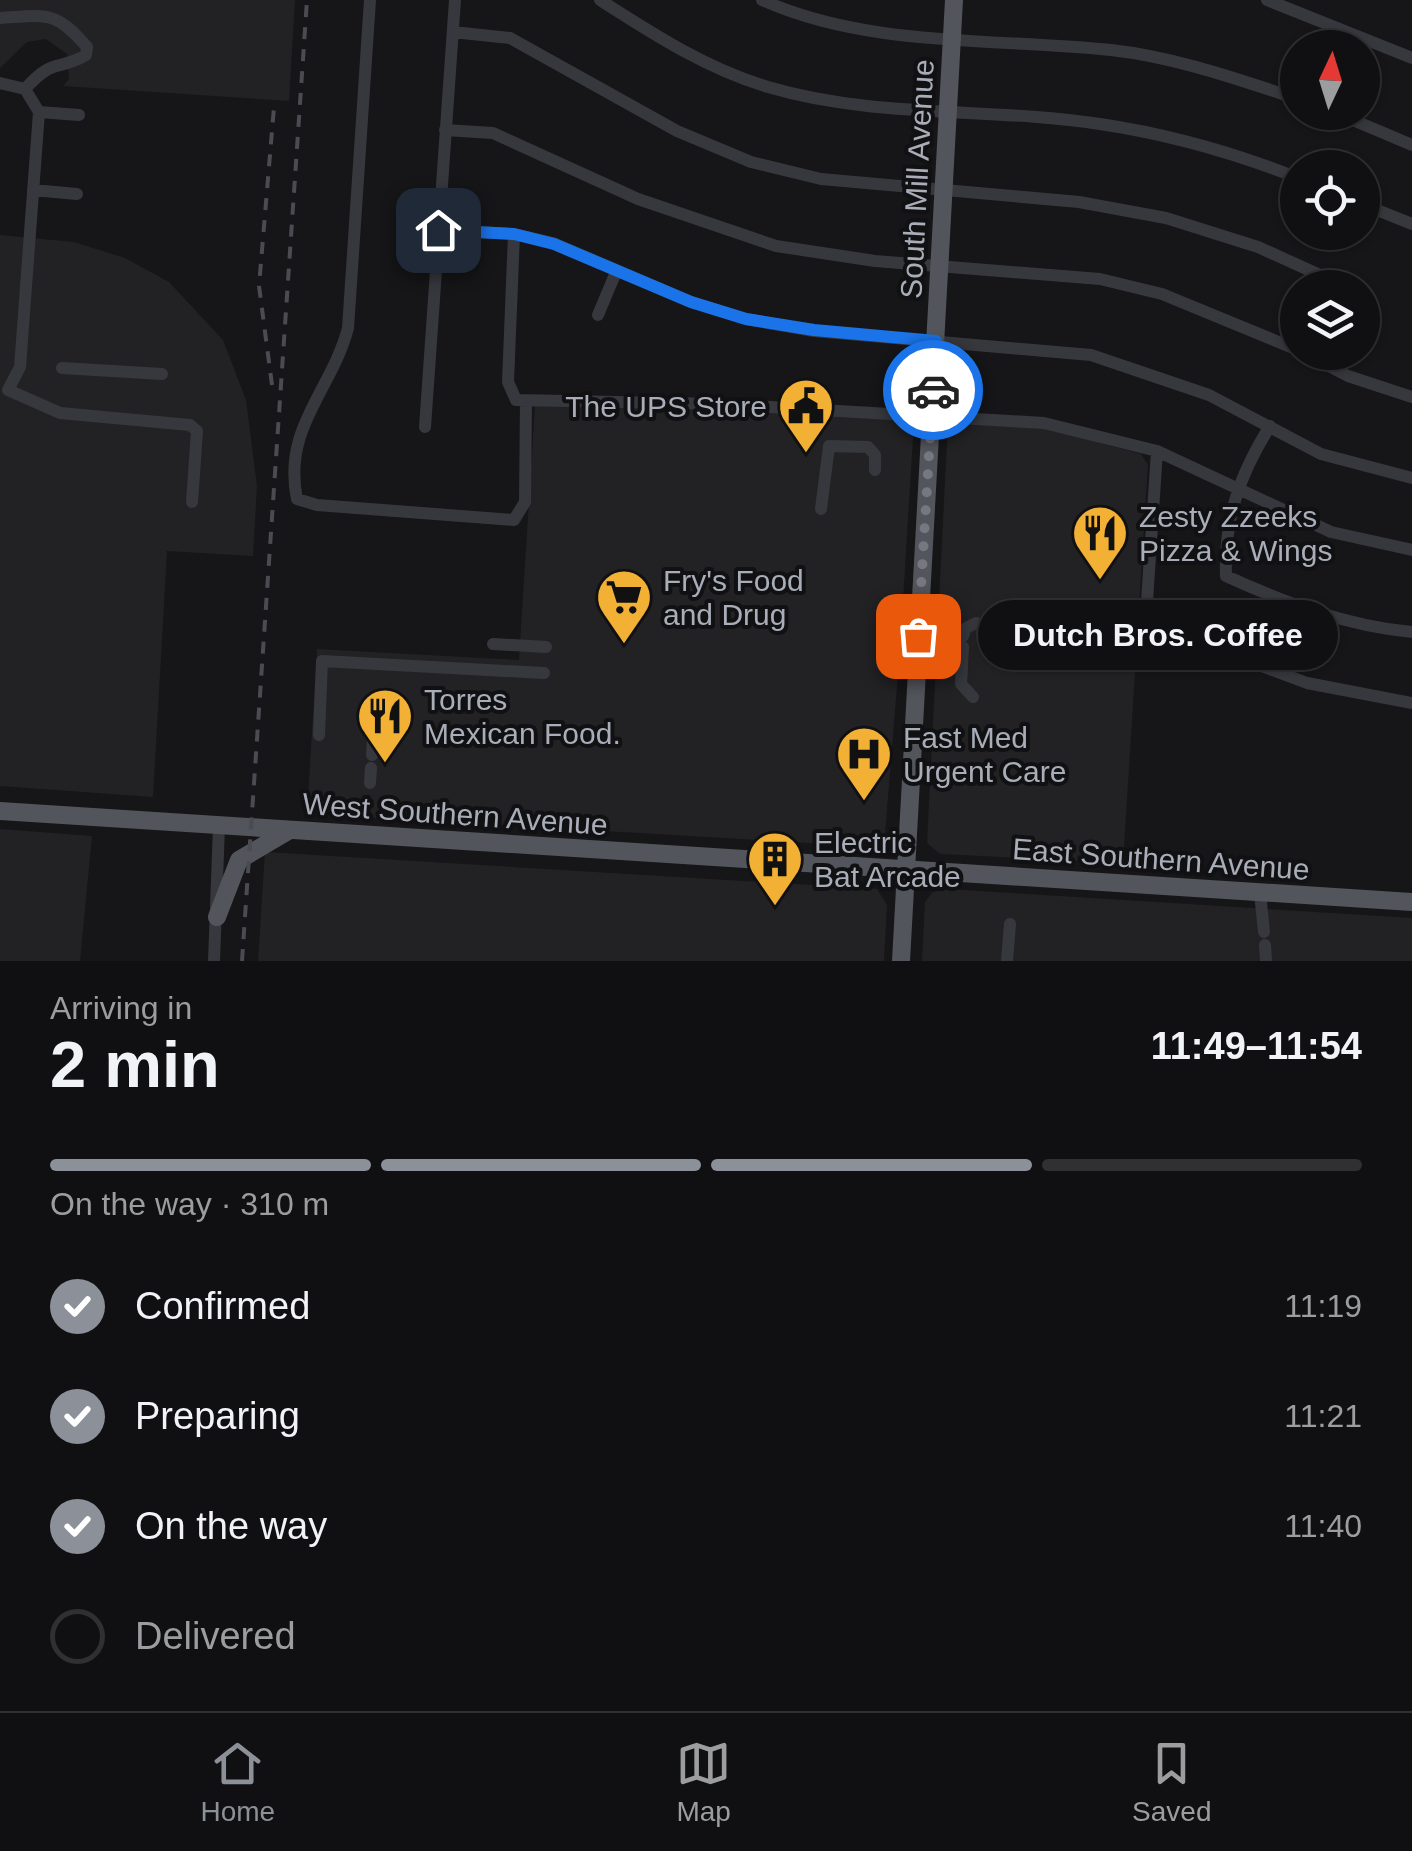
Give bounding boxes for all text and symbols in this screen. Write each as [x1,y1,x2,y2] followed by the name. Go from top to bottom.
[1280,30,1380,130] north arrow
[1280,30,1380,370] map controls
[894,58,940,300] street label: South Mill Avenue
[1280,150,1380,250] button: locate
[396,188,481,273] pin
[411,203,466,258] icon: home
[1280,270,1380,370] button: layers
[883,340,983,440] courier
[906,363,961,418] icon: car
[776,376,836,455] public building icon: The UPS Store
[565,390,767,423] place label: The UPS Store
[1139,500,1332,567] place label: Zesty Zzeeks Pizza & Wings
[1070,503,1130,582] restaurant icon: Zesty Zzeeks Pizza & Wings
[663,564,804,631] place label: Fry's Food and Drug
[594,567,654,646] supermarket icon: Fry's Food and Drug
[876,594,961,679] pin
[978,601,1338,671] callout: Dutch Bros. Coffee
[891,609,946,664] icon: bag
[1013,617,1303,653] text: Dutch Bros. Coffee
[424,683,621,750] place label: Torres Mexican Food.
[355,686,415,765] restaurant icon: Torres Mexican Food.
[903,721,1066,788] place label: Fast Med Urgent Care
[834,724,894,803] hospital icon: Fast Med Urgent Care
[301,787,609,841] street label: West Southern Avenue
[814,826,961,893] place label: Electric Bat Arcade
[745,829,805,908] building icon: Electric Bat Arcade
[1011,832,1311,886] street label: East Southern Avenue
[50,990,192,1026] text: Arriving in
[1151,1025,1362,1067] text: 11:49–11:54
[50,1028,220,1101] text: 2 min
[50,1186,329,1222] text: On the way · 310 m
[50,1279,105,1334] icon: check
[135,1285,310,1327] text: Confirmed
[1284,1288,1362,1324] text: 11:19
[50,1389,105,1444] icon: check
[135,1395,300,1437] text: Preparing
[1284,1398,1362,1434] text: 11:21
[50,1499,105,1554] icon: check
[135,1505,327,1547] text: On the way
[1284,1508,1362,1544] text: 11:40
[135,1615,296,1657] text: Delivered
[200,1736,275,1828] tab: Home
[676,1736,731,1828] tab: Map
[1132,1736,1211,1828] tab: Saved

